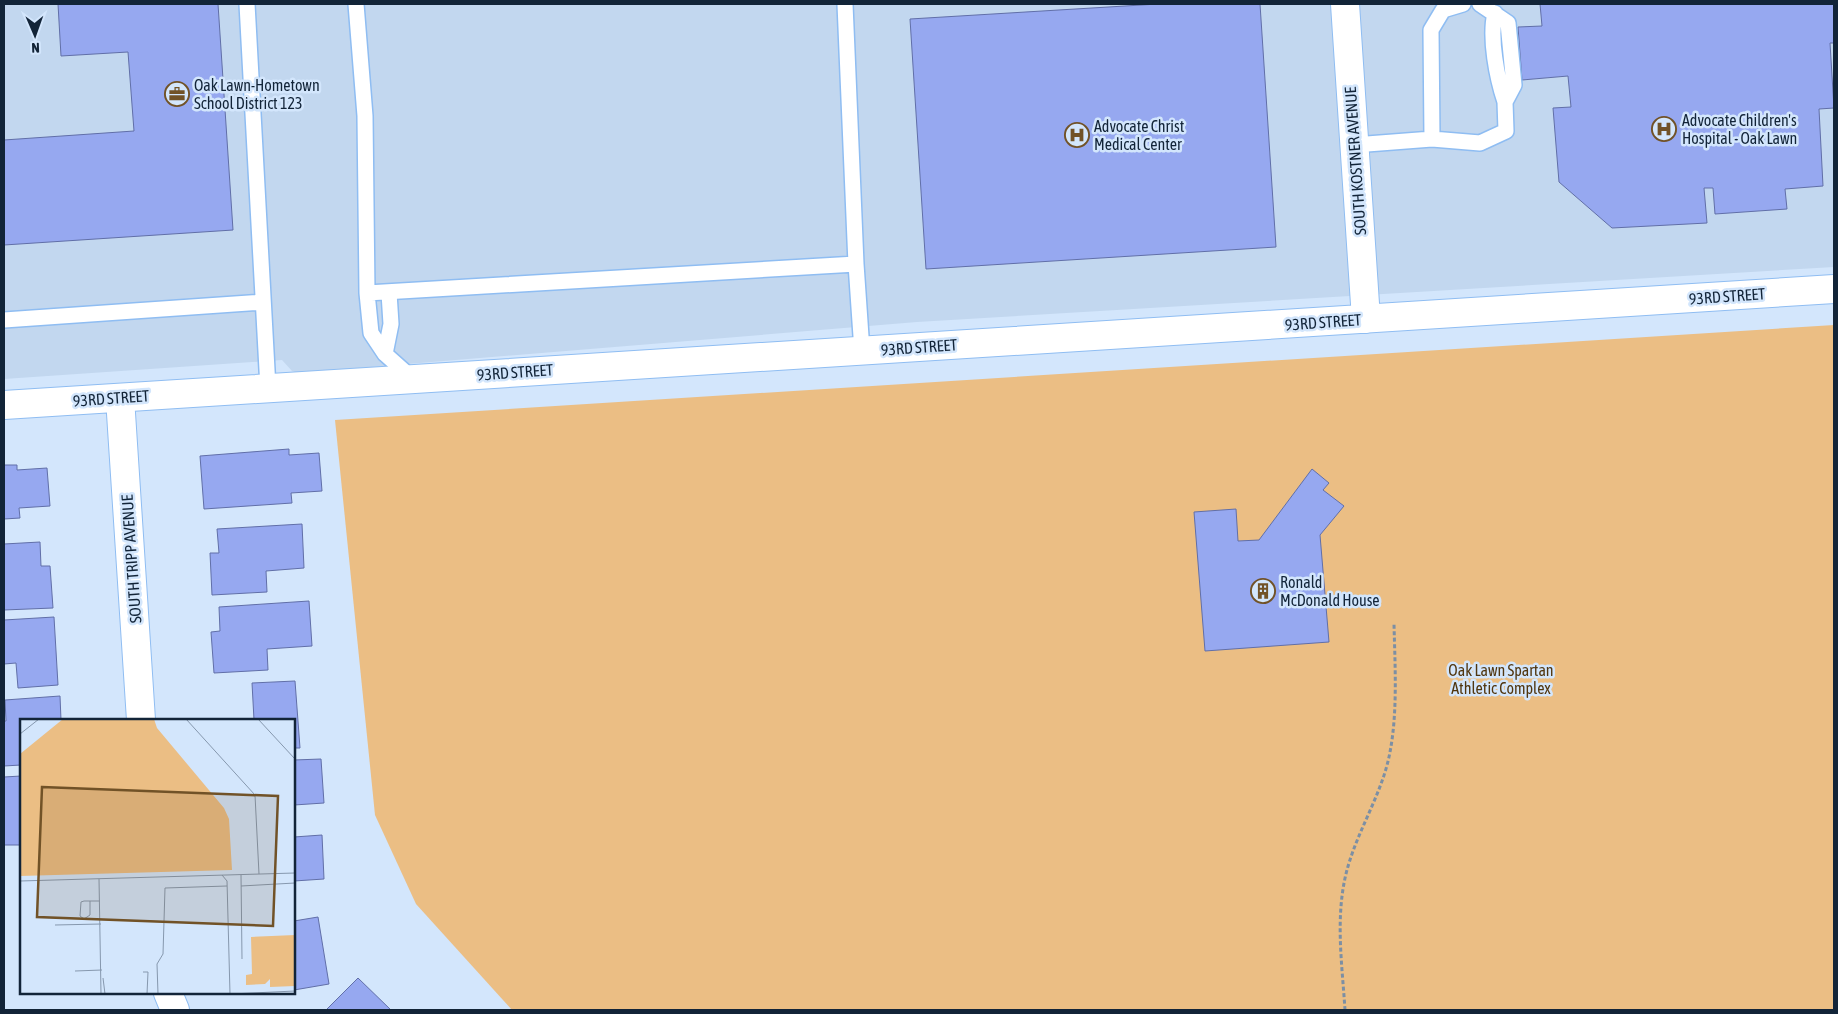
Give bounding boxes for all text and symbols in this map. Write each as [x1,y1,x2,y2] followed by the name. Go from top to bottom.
[10,10,60,60] north arrow
[31,40,40,56] text: N
[194,76,320,112] place label: Oak Lawn-Hometown School District 123
[164,81,190,107] office icon: Oak Lawn-Hometown School District 123
[1341,86,1369,236] street label: SOUTH KOSTNER AVENUE
[1682,111,1797,148] place label: Advocate Children's Hospital - Oak Lawn
[1651,116,1677,142] hospital icon: Advocate Children's Hospital - Oak Lawn
[1094,117,1185,153] place label: Advocate Christ Medical Center
[1064,122,1090,148] hospital icon: Advocate Christ Medical Center
[1688,284,1766,308] street label: 93RD STREET
[1284,310,1362,334] street label: 93RD STREET
[880,335,958,359] street label: 93RD STREET
[476,360,554,384] street label: 93RD STREET
[72,386,150,410] street label: 93RD STREET
[118,494,144,624] street label: SOUTH TRIPP AVENUE
[1280,573,1380,609] place label: Ronald McDonald House
[1250,578,1276,604] building icon: Ronald McDonald House
[1448,661,1554,698] park label: Oak Lawn Spartan Athletic Complex
[20,719,295,994] inset map

